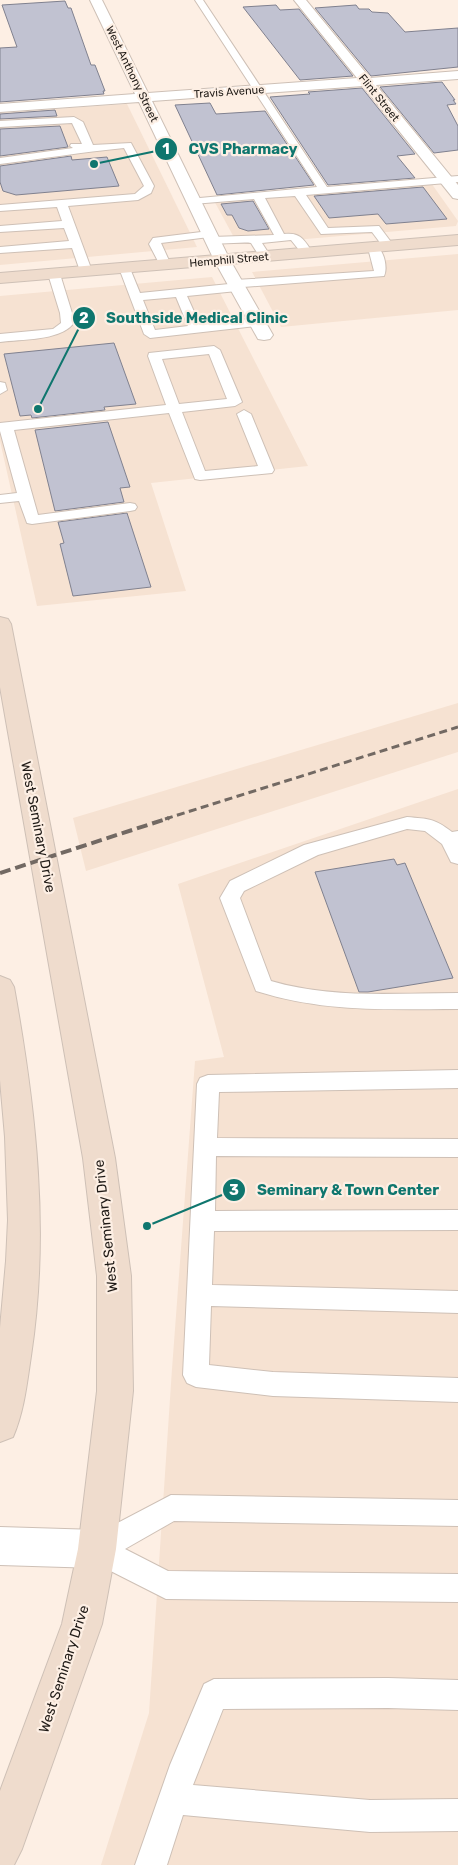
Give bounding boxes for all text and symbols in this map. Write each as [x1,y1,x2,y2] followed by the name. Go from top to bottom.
[103,24,161,125] street label: West Anthony Street
[356,72,402,125] street label: Flint Street
[193,83,265,101] street label: Travis Avenue
[154,134,308,164] callout: CVS Pharmacy
[162,140,170,158] text: 1
[188,140,298,158] text: CVS Pharmacy
[189,250,270,270] street label: Hemphill Street
[71,303,298,333] callout: Southside Medical Clinic
[79,309,89,327] text: 2
[106,309,288,327] text: Southside Medical Clinic
[17,760,59,894] street label: West Seminary Drive
[91,1159,121,1293] street label: West Seminary Drive
[221,1175,449,1205] callout: Seminary & Town Center
[229,1181,239,1199] text: 3
[257,1181,439,1199] text: Seminary & Town Center
[35,1603,93,1735] street label: West Seminary Drive

